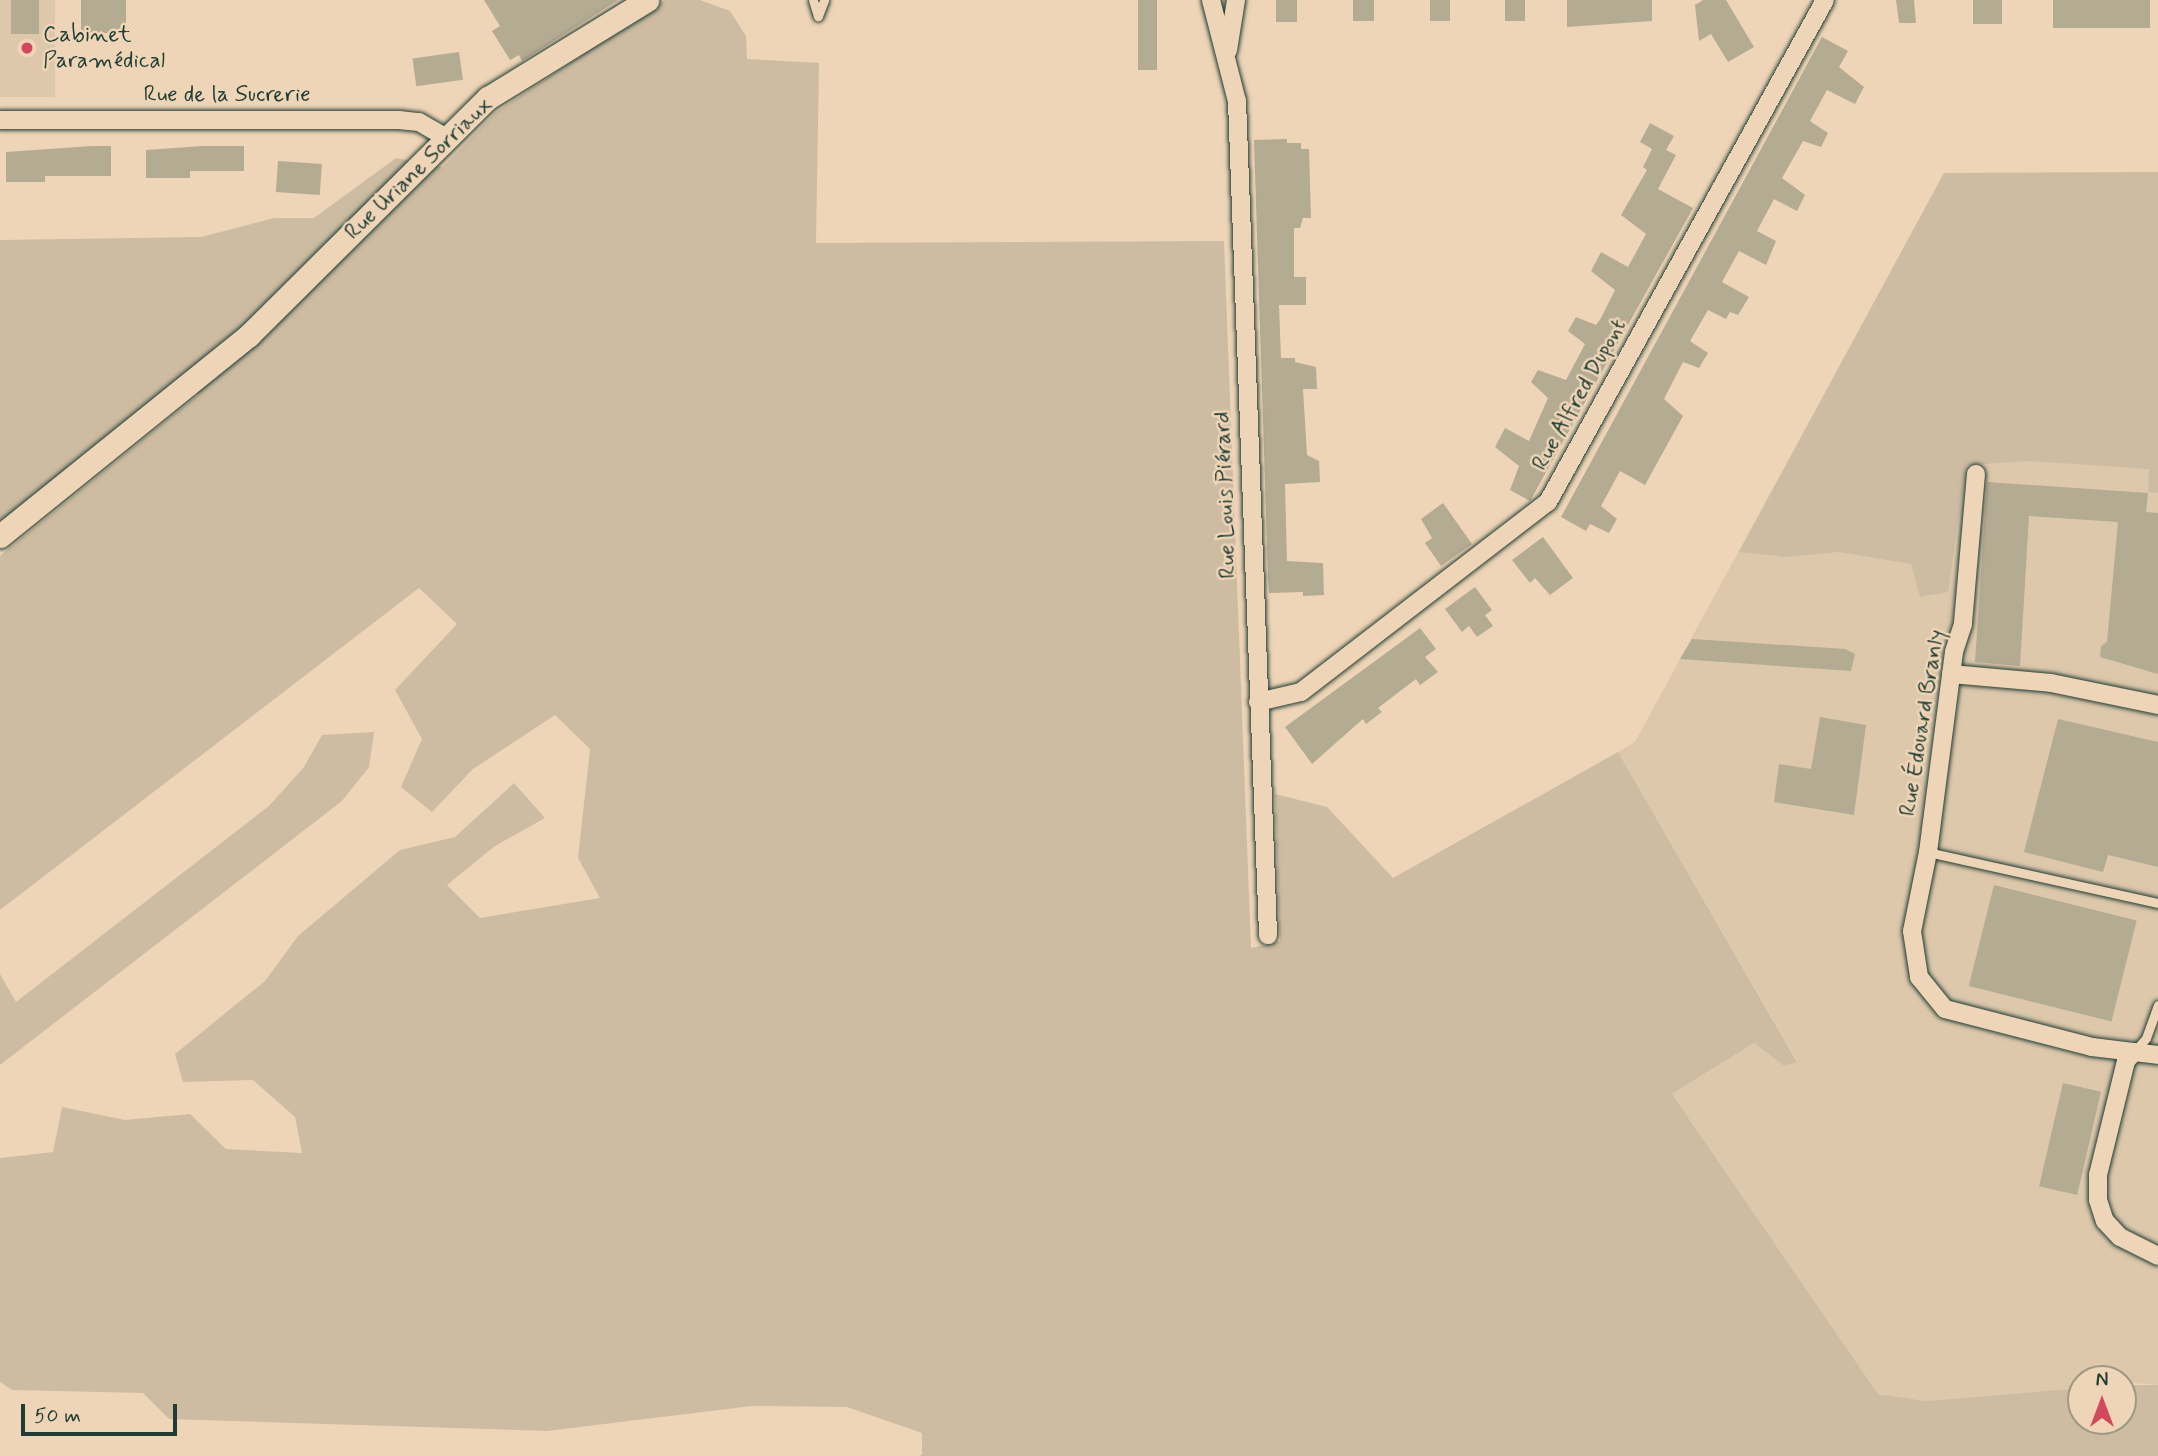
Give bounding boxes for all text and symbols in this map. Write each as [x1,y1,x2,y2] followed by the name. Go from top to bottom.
[43,21,165,75] place label: Cabinet Paramédical
[17,38,37,58] marker: Cabinet Paramédical
[141,81,313,109] street label: Rue de la Sucrerie
[338,90,500,248] street label: Rue Uriane Sorriaux
[1523,307,1637,483] street label: Rue Alfred Dupont
[1209,412,1243,578] street label: Rue Louis Piérard
[1894,625,1952,821] street label: Rue Édouard Branly
[2067,1365,2137,1435] north arrow
[2096,1368,2108,1393] text: N
[24,1390,180,1434] scale bar
[34,1402,81,1430] text: 50 m

